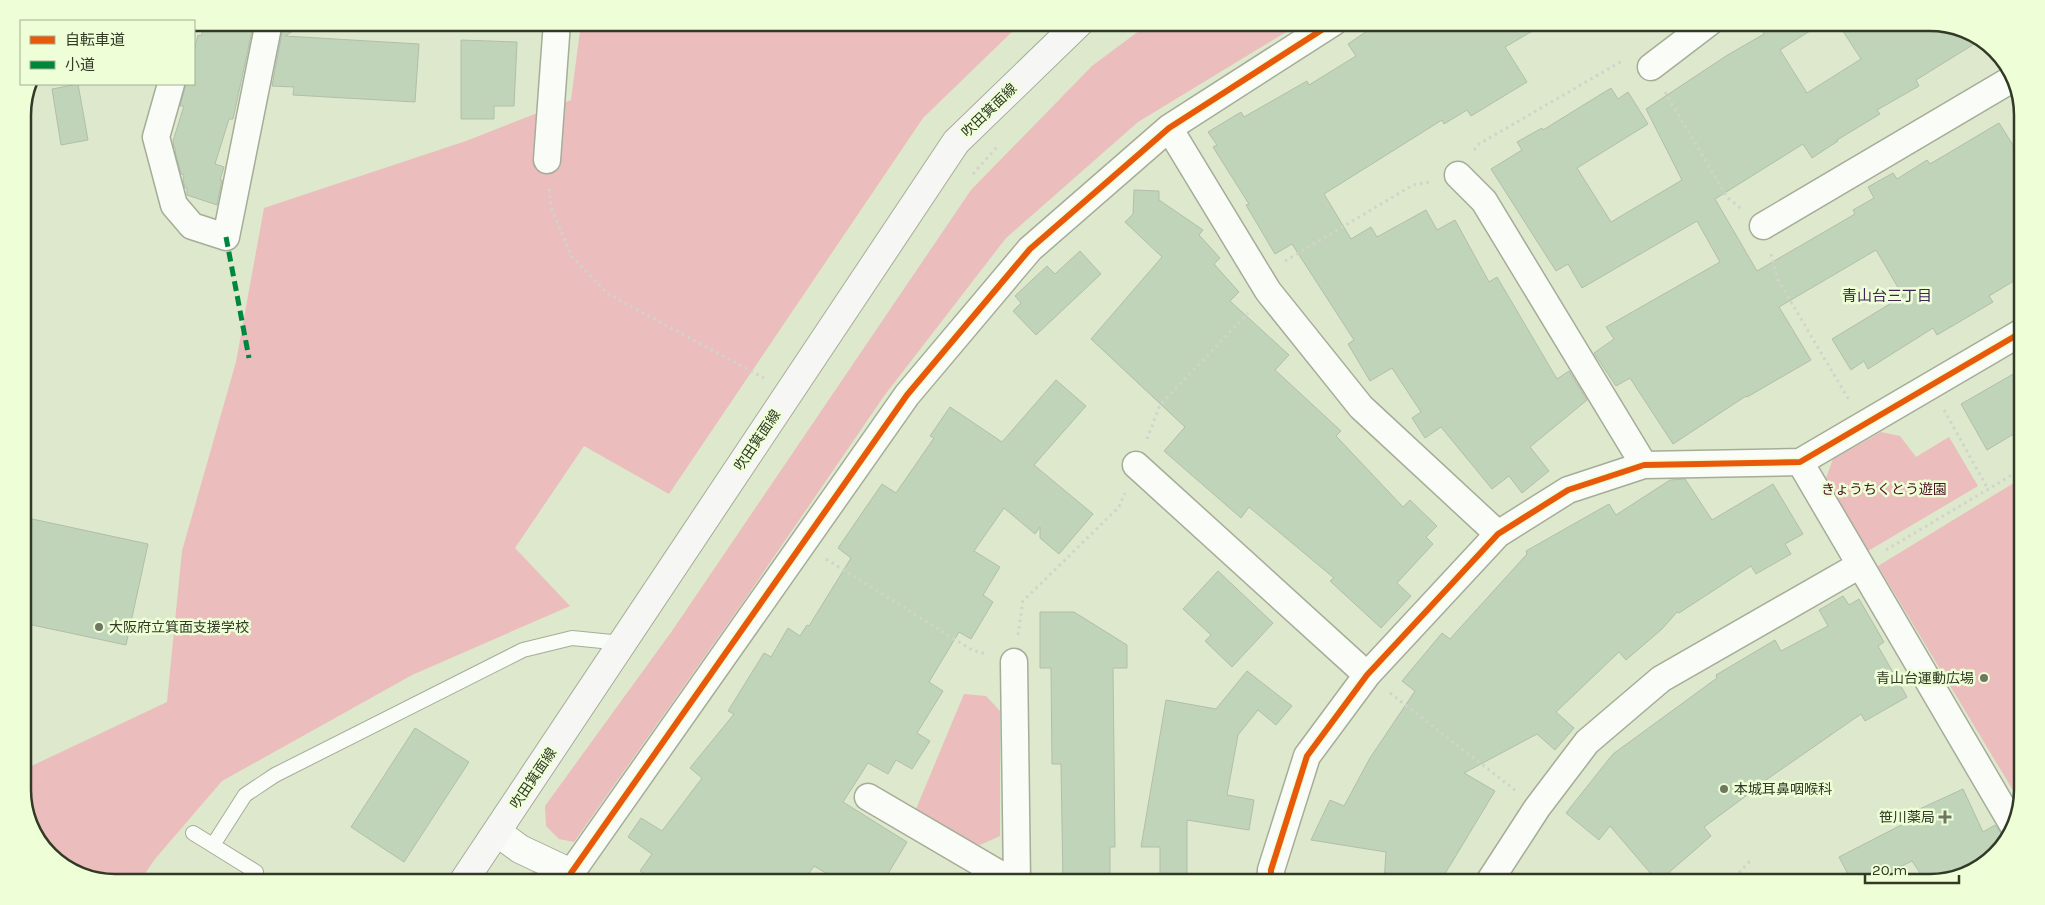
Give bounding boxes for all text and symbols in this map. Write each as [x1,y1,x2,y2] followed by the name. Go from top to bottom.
[20,20,195,85] legend
[65,31,125,49] text: 自転車道
[65,56,95,74] text: 小道
[958,80,1020,141] street label: 吹田箕面線
[1842,287,1932,305] district label: 青山台三丁目
[731,407,784,474] street label: 吹田箕面線
[1821,481,1947,498] park label: きょうちくとう遊園
[109,619,249,636] place label: 大阪府立箕面支援学校
[93,621,105,633] marker: 大阪府立箕面支援学校
[1876,670,1974,687] place label: 青山台運動広場
[1978,672,1990,684] marker: 青山台運動広場
[507,745,560,812] street label: 吹田箕面線
[1734,781,1832,798] place label: 本城耳鼻咽喉科
[1718,783,1730,795] marker: 本城耳鼻咽喉科
[1879,809,1935,826] place label: 笹川薬局
[1939,811,1951,823] marker: 笹川薬局
[1865,852,1959,884] scale bar
[1872,861,1907,879] text: 20 m

